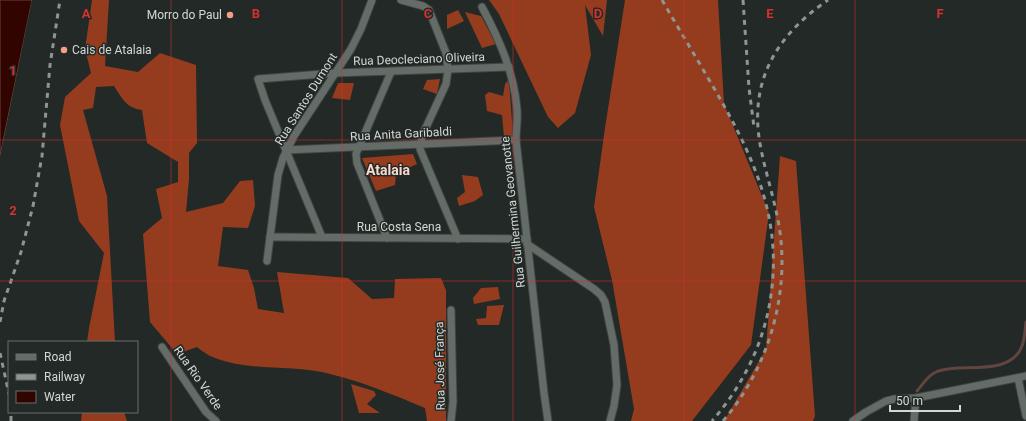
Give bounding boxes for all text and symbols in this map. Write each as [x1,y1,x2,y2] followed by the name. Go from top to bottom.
[82,6,91,21] text: A
[252,6,260,21] text: B
[424,6,433,21] text: C
[594,6,602,21] text: D
[766,6,774,21] text: E
[936,6,944,21] text: F
[147,8,222,22] place label: Morro do Paul
[225,10,235,20] marker: Morro do Paul
[72,43,152,57] place label: Cais de Atalaia
[59,45,69,55] marker: Cais de Atalaia
[272,50,340,148] street label: Rua Santos Dumont
[353,50,485,68] street label: Rua Deocleciano Oliveira
[9,63,17,78] text: 1
[350,124,452,144] street label: Rua Anita Garibaldi
[498,136,528,288] street label: Rua Guilhermina Geovanotte
[366,162,410,178] district label: Atalaia
[9,203,17,218] text: 2
[357,220,441,234] street label: Rua Costa Sena
[432,321,448,411] street label: Rua José França
[8,341,138,413] legend
[171,343,225,413] street label: Rua Rio Verde
[44,350,72,364] text: Road
[44,370,85,384] text: Railway
[890,387,960,413] scale bar
[44,390,75,404] text: Water
[896,394,923,408] text: 50 m

